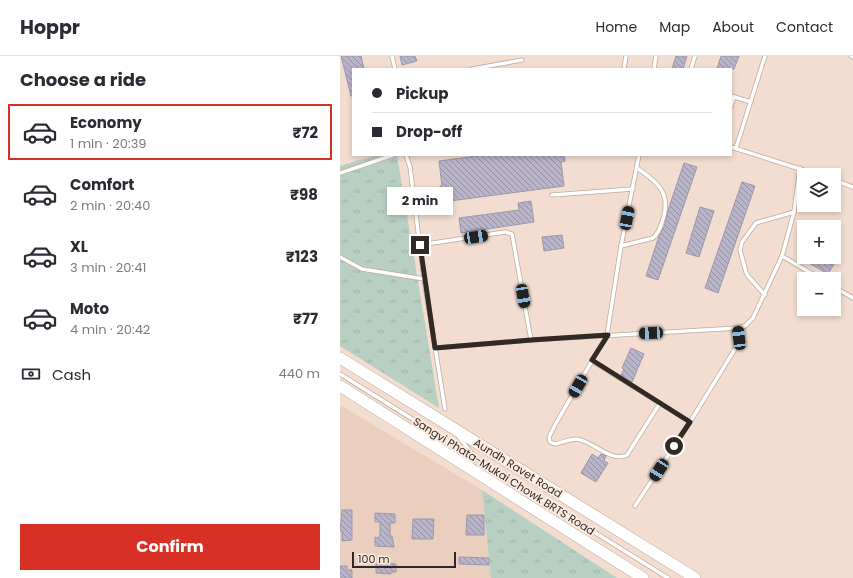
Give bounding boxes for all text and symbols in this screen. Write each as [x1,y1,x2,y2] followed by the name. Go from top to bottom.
[20,14,80,41] text: Hoppr
[595,17,637,37] text: Home
[659,17,690,37] text: Map
[712,17,754,37] text: About
[776,17,833,37] text: Contact
[20,67,146,92] text: Choose a ride
[396,83,448,104] text: Pickup
[70,112,142,133] text: Economy
[22,114,58,150] icon: car
[396,121,462,142] text: Drop-off
[292,122,318,143] text: ₹72
[70,134,147,153] text: 1 min · 20:39
[797,168,841,316] map controls
[797,168,841,212] button: layers
[70,174,134,195] text: Comfort
[22,176,58,212] icon: car
[290,184,318,205] text: ₹98
[387,187,453,215] callout: 2 min
[402,191,438,210] text: 2 min
[70,196,150,215] text: 2 min · 20:40
[619,205,635,231] car
[797,220,841,264] button: +
[463,229,489,245] car
[70,236,88,257] text: XL
[411,236,429,254] route end
[22,238,58,274] icon: car
[286,246,318,267] text: ₹123
[70,258,146,277] text: 3 min · 20:41
[797,272,841,316] button: −
[515,283,531,309] car
[70,298,109,319] text: Moto
[22,300,58,336] icon: car
[293,308,318,329] text: ₹77
[70,320,150,339] text: 4 min · 20:42
[732,325,746,351] car
[639,326,663,340] car
[20,363,42,385] icon: cash
[52,364,91,385] text: Cash
[279,364,320,383] text: 440 m
[567,373,589,399] car
[410,413,598,539] street label: Sangvi Phata-Mukai Chowk BRTS Road
[471,434,565,502] street label: Aundh Ravet Road
[665,437,683,455] route start
[647,457,671,483] car
[20,524,320,570] button: Confirm
[352,550,456,569] scale bar
[358,551,390,567] text: 100 m

